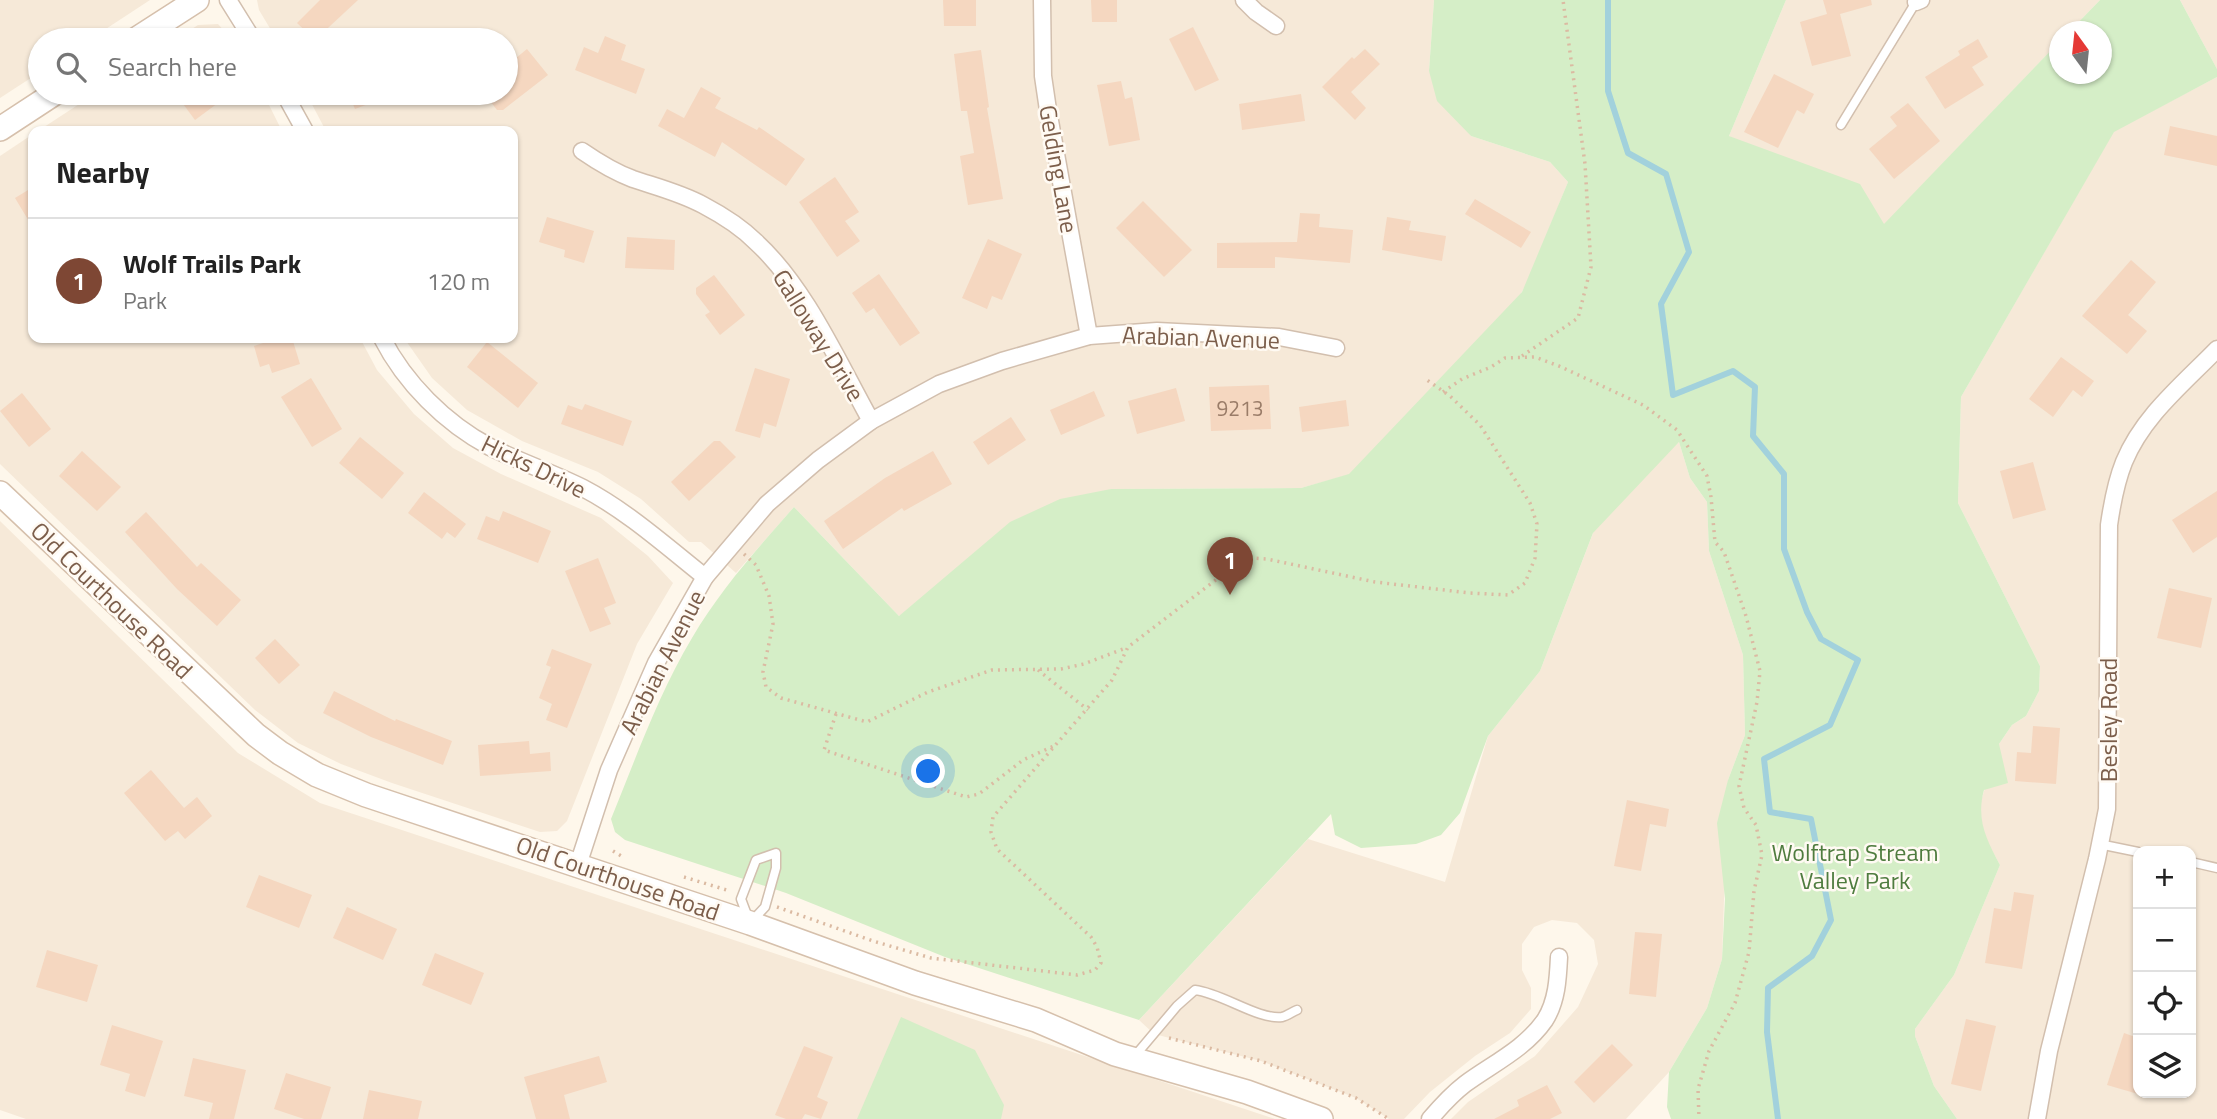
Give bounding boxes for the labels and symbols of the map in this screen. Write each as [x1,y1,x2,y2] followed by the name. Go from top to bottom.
[2049,21,2112,84] north arrow
[1030,102,1088,236] street label: Gelding Lane
[764,262,874,408] street label: Galloway Drive
[1122,316,1280,358] street label: Arabian Avenue
[1216,392,1264,424] house number: 9213
[476,425,592,507] street label: Hicks Drive
[23,513,201,687] street label: Old Courthouse Road
[1207,537,1253,595] pin: 1
[610,584,714,740] street label: Arabian Avenue
[2090,658,2126,782] street label: Besley Road
[911,754,945,788] your location
[511,826,725,930] street label: Old Courthouse Road
[1771,834,1939,898] park label: Wolftrap Stream Valley Park

